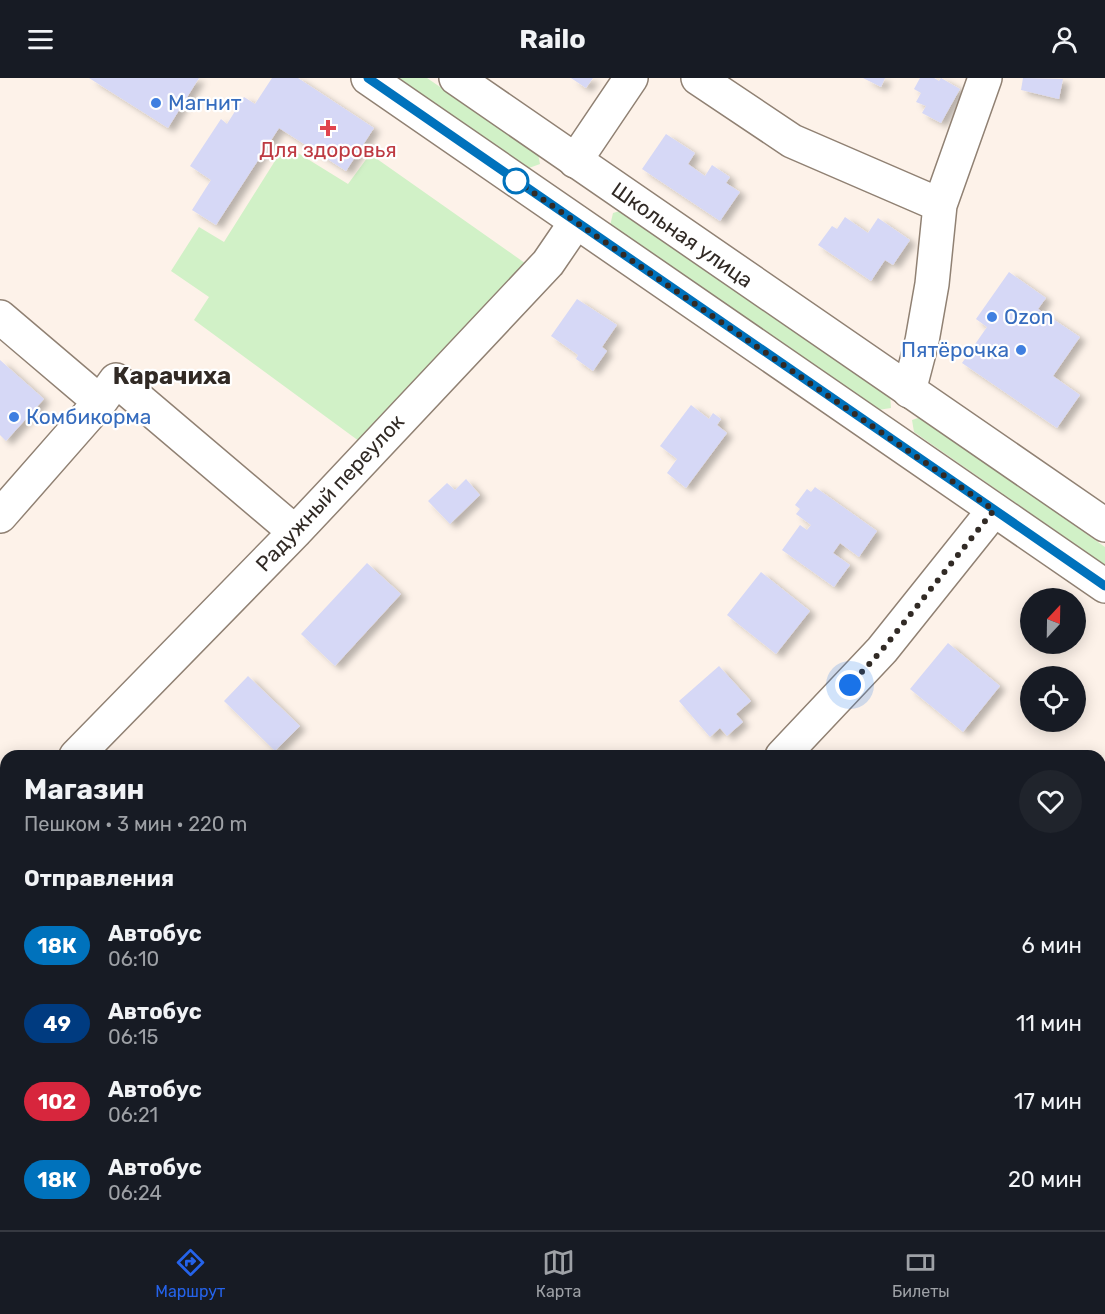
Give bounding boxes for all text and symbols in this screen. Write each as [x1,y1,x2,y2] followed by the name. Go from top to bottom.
[24,23,57,56] icon: menu
[519,23,586,55] text: Railo
[1048,23,1081,56] icon: person
[168,90,242,115] place label: Магнит
[149,96,163,110] marker: Магнит
[321,121,335,135] marker: Для здоровья
[259,137,397,162] place label: Для здоровья
[503,168,529,194] unlabelled marker
[607,177,758,293] street label: Школьная улица
[1004,304,1054,329] place label: Ozon
[985,310,999,324] marker: Ozon
[901,337,1009,362] place label: Пятёрочка
[1014,343,1028,357] marker: Пятёрочка
[113,362,231,390] district label: Карачиха
[26,404,151,429] place label: Комбикорма
[250,409,409,576] street label: Радужный переулок
[7,410,21,424] marker: Комбикорма
[1020,588,1086,654] north arrow
[1020,588,1086,732] map controls
[1020,666,1086,732] button: locate
[835,670,865,700] your location
[1019,770,1082,833] button: heart
[24,773,144,806] text: Магазин
[24,812,247,836] text: Пешком · 3 мин · 220 m
[24,865,174,892] text: Отправления
[108,920,202,947] text: Автобус
[1022,932,1082,959] text: 6 мин
[37,933,77,958] text: 18К
[108,947,159,971] text: 06:10
[108,998,202,1025] text: Автобус
[1016,1010,1082,1037] text: 11 мин
[43,1011,71,1036] text: 49
[108,1025,158,1049] text: 06:15
[108,1076,202,1103] text: Автобус
[1014,1088,1082,1115] text: 17 мин
[38,1089,76,1114] text: 102
[108,1103,158,1127] text: 06:21
[108,1154,202,1181] text: Автобус
[1008,1166,1082,1193] text: 20 мин
[37,1167,77,1192] text: 18К
[108,1181,162,1205] text: 06:24
[155,1246,225,1301] tab: Маршрут
[536,1246,581,1301] tab: Карта
[892,1246,950,1301] tab: Билеты

